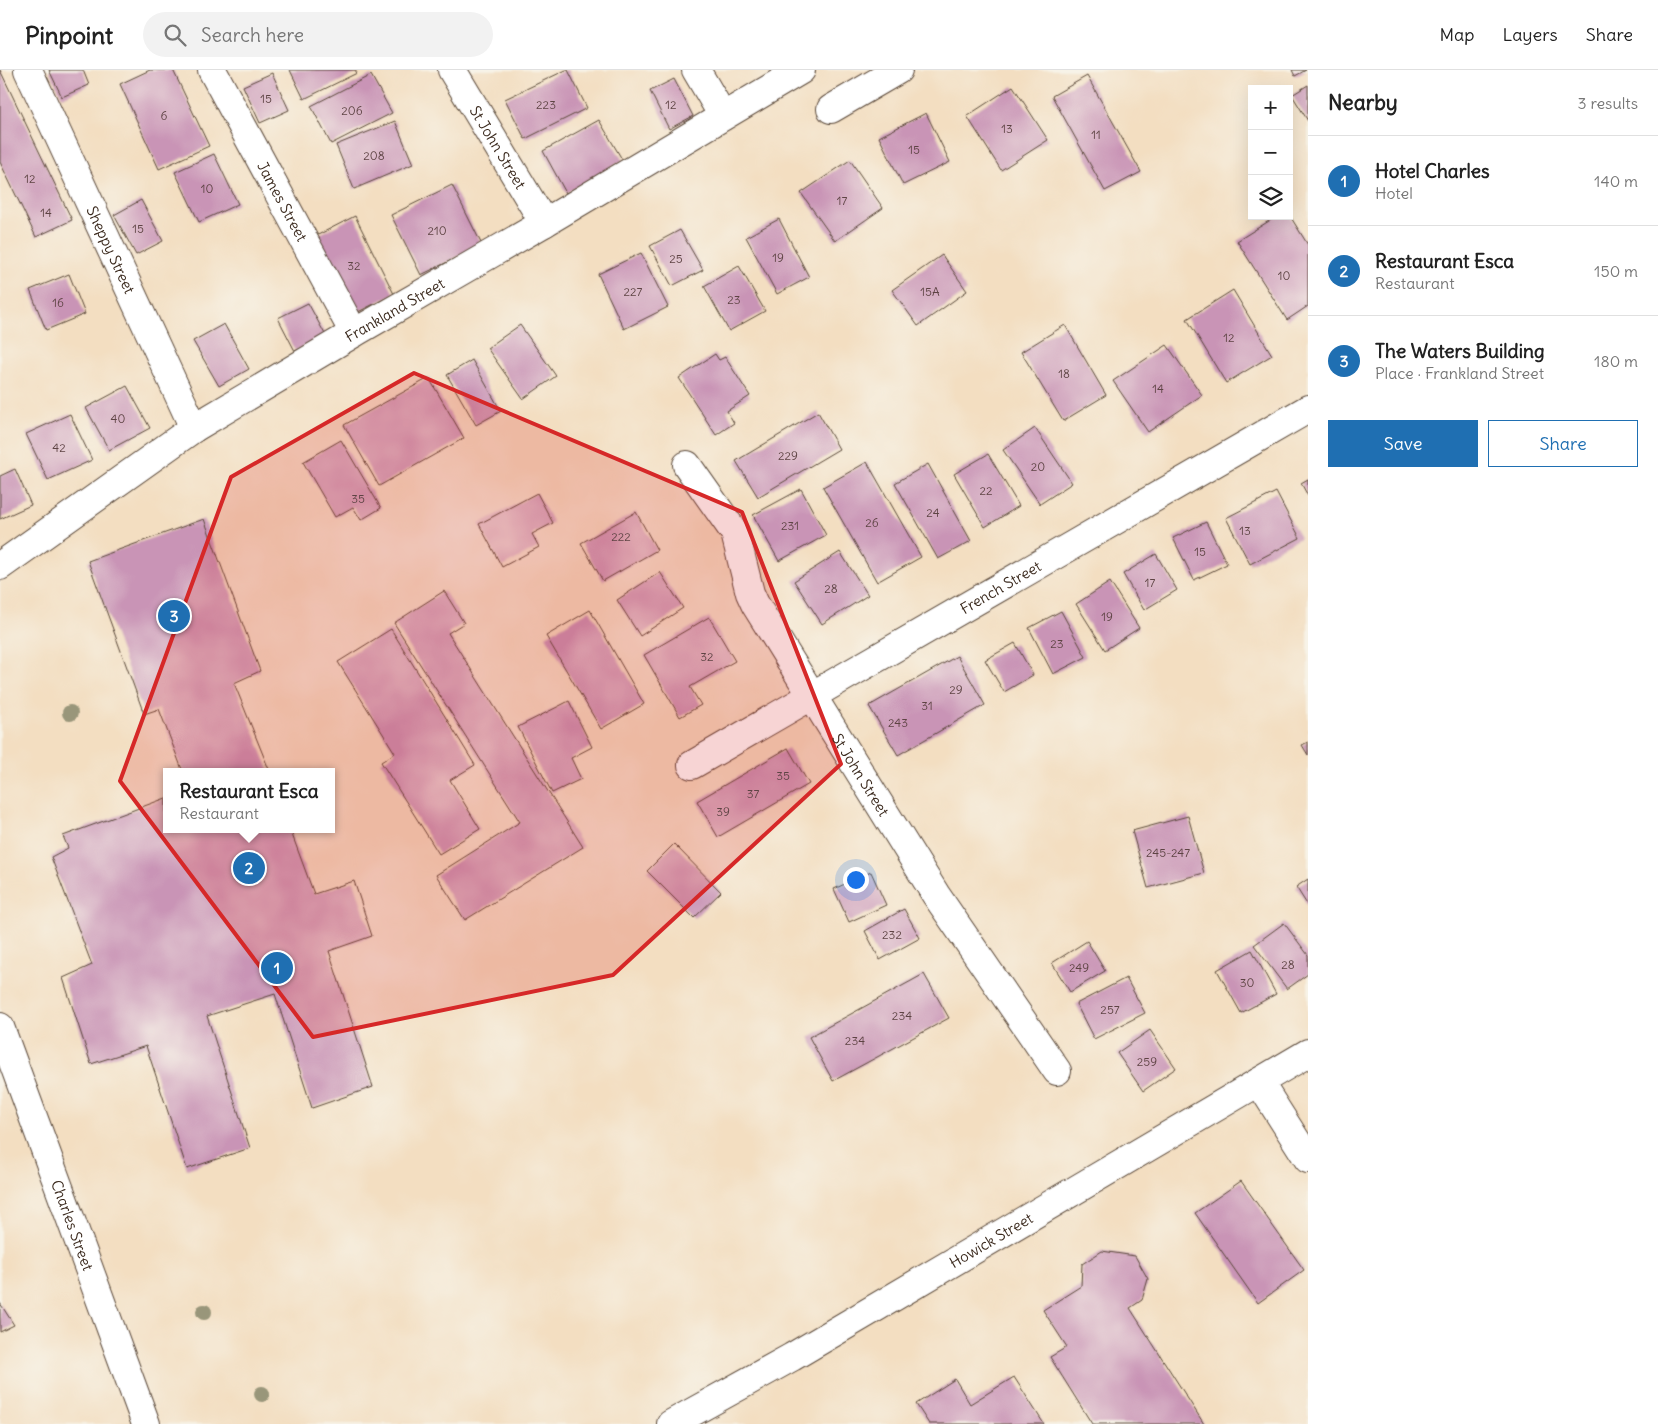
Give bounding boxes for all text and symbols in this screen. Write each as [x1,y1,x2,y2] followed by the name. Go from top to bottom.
[143,12,493,57] search box
[25,20,113,50] text: Pinpoint
[161,21,189,49] icon: search
[201,23,304,47] text: Search here
[1439,23,1474,46] text: Map
[1502,23,1558,46] text: Layers
[1586,23,1633,46] text: Share
[1248,85,1293,220] map controls
[1248,85,1293,130] button: +
[1328,89,1398,116] text: Nearby
[260,91,272,106] house number: 15
[1578,93,1638,113] text: 3 results
[536,97,556,112] house number: 223
[665,97,677,112] house number: 12
[466,102,531,192] street label: St John Street
[341,103,363,118] house number: 206
[161,108,168,123] house number: 6
[1001,121,1013,136] house number: 13
[1091,127,1101,142] house number: 11
[1248,130,1293,175] button: −
[908,142,920,157] house number: 15
[363,148,385,163] house number: 208
[254,158,312,244] street label: James Street
[1375,159,1490,183] text: Hotel Charles
[24,171,36,186] house number: 12
[1341,171,1347,191] text: 1
[1594,171,1638,191] text: 140 m
[1248,175,1293,220] button: layers
[201,181,213,196] house number: 10
[1375,183,1413,203] text: Hotel
[837,193,847,208] house number: 17
[83,203,140,296] street label: Sheppy Street
[40,205,52,220] house number: 14
[132,221,144,236] house number: 15
[427,223,447,238] house number: 210
[1375,249,1514,273] text: Restaurant Esca
[772,250,784,265] house number: 19
[669,251,683,266] house number: 25
[347,258,361,273] house number: 32
[1340,261,1348,281] text: 2
[1594,261,1638,281] text: 150 m
[1278,268,1290,283] house number: 10
[341,273,448,346] street label: Frankland Street
[1375,273,1455,293] text: Restaurant
[623,284,643,299] house number: 227
[920,284,940,299] house number: 15A
[727,292,741,307] house number: 23
[52,295,64,310] house number: 16
[1223,330,1235,345] house number: 12
[1375,339,1545,363] text: The Waters Building
[1339,351,1349,371] text: 3
[1594,351,1638,371] text: 180 m
[1375,363,1544,383] text: Place · Frankland Street
[1058,366,1070,381] house number: 18
[1152,381,1164,396] house number: 14
[111,411,126,426] house number: 40
[1328,420,1478,467] button: Save
[1488,420,1638,467] button: Share
[52,440,66,455] house number: 42
[778,448,798,463] house number: 229
[1031,459,1045,474] house number: 20
[979,483,993,498] house number: 22
[351,491,365,506] house number: 35
[926,505,940,520] house number: 24
[865,515,879,530] house number: 26
[781,518,799,533] house number: 231
[1239,523,1251,538] house number: 13
[611,529,631,544] house number: 222
[1194,544,1206,559] house number: 15
[956,556,1044,618] street label: French Street
[1145,575,1155,590] house number: 17
[824,581,838,596] house number: 28
[158,597,190,635] pin: 3
[1101,609,1113,624] house number: 19
[1050,636,1064,651] house number: 23
[700,649,714,664] house number: 32
[949,682,963,697] house number: 29
[921,698,933,713] house number: 31
[888,715,908,730] house number: 243
[828,730,894,819] street label: St John Street
[163,768,335,833] popup
[776,768,790,783] house number: 35
[179,779,319,803] text: Restaurant Esca
[747,786,759,801] house number: 37
[179,803,259,823] text: Restaurant
[716,804,730,819] house number: 39
[1146,845,1190,860] house number: 245-247
[233,849,265,887] pin: 2
[843,867,869,893] your location
[882,927,902,942] house number: 232
[261,949,293,987] pin: 1
[1281,957,1295,972] house number: 28
[1069,960,1089,975] house number: 249
[1240,975,1254,990] house number: 30
[1100,1002,1120,1017] house number: 257
[892,1008,912,1023] house number: 234
[845,1033,865,1048] house number: 234
[1137,1054,1157,1069] house number: 259
[47,1177,98,1273] street label: Charles Street
[946,1208,1036,1272] street label: Howick Street

